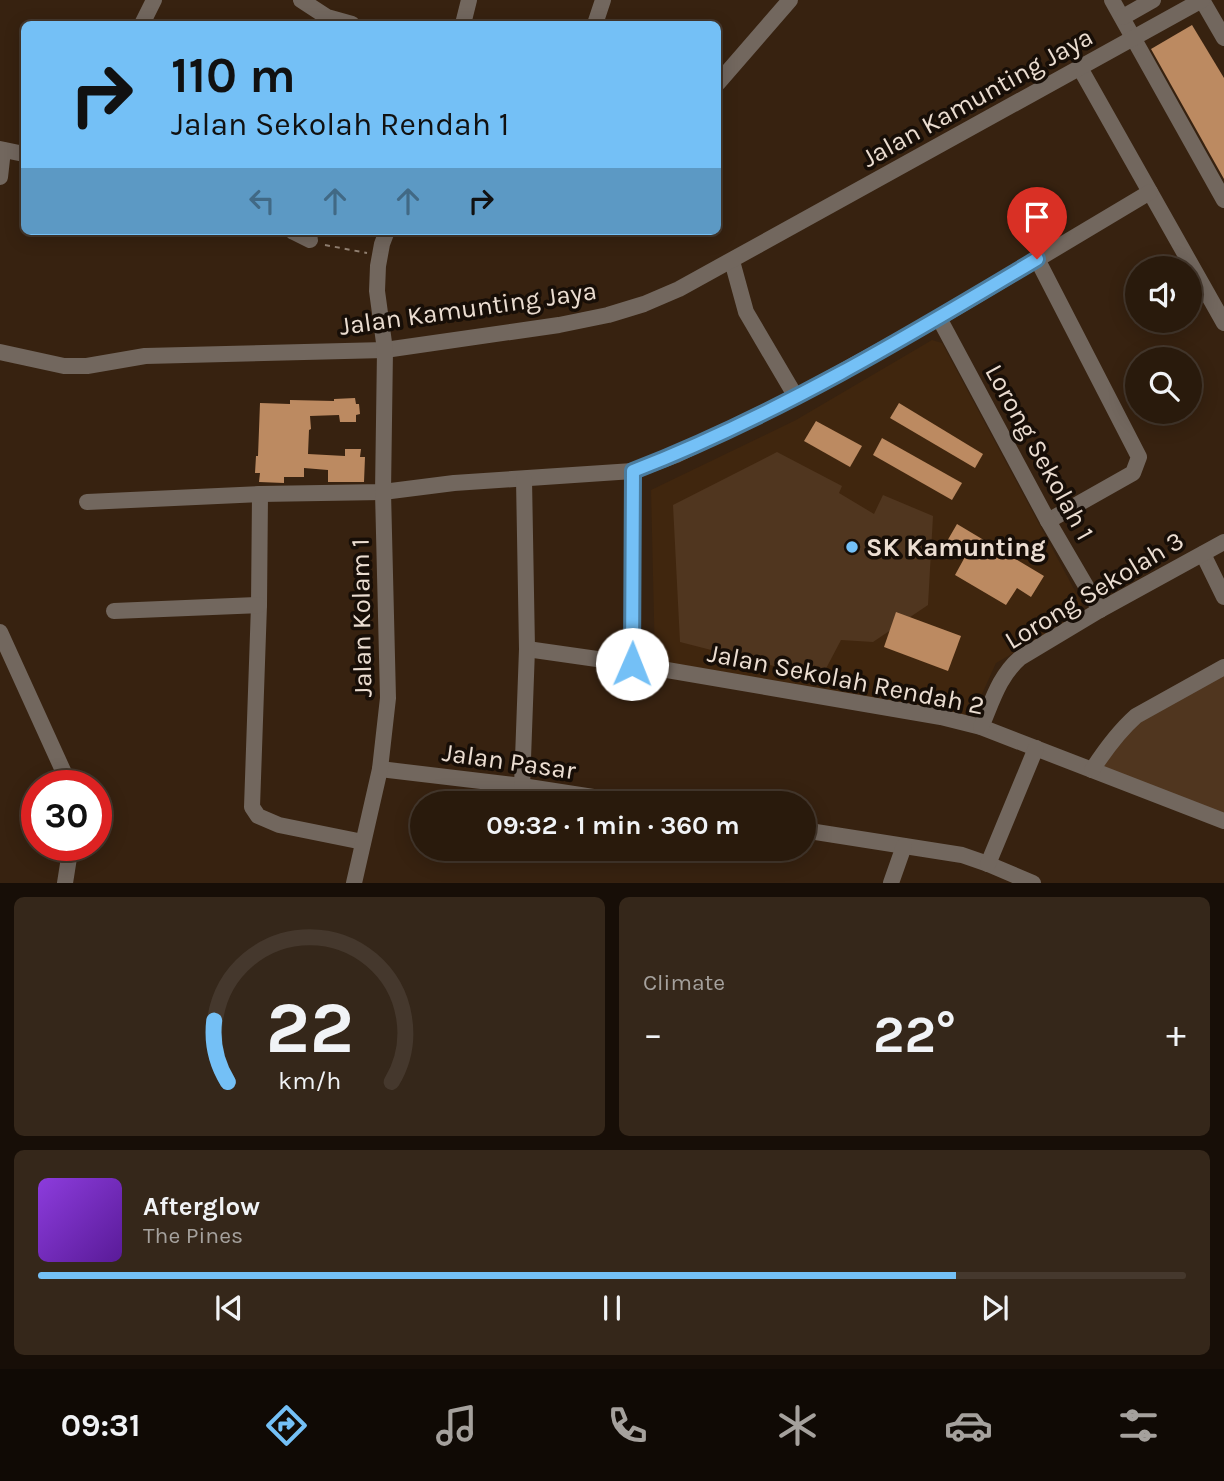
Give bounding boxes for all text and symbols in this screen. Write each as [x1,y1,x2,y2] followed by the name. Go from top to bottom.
[856,21,1098,174] street label: Jalan Kamunting Jaya
[171,47,296,104] text: 110 m
[56,49,147,140] icon: right
[171,106,509,143] text: Jalan Sekolah Rendah 1
[243,182,281,220] icon: left
[316,182,354,220] icon: ahead
[389,182,427,220] icon: ahead
[462,182,500,220] icon: right
[1007,187,1067,259] pin
[1018,198,1056,236] icon: arrive
[1125,256,1202,424] map controls
[1125,256,1202,333] button: sound
[337,275,599,342] street label: Jalan Kamunting Jaya
[1125,347,1202,424] button: search
[978,359,1101,546] street label: Lorong Sekolah 1
[999,525,1189,656] street label: Lorong Sekolah 3
[866,532,1046,563] place label: SK Kamunting
[345,538,378,698] street label: Jalan Kolam 1
[844,539,860,555] marker: SK Kamunting
[595,627,669,701] position arrow
[705,637,987,722] street label: Jalan Sekolah Rendah 2
[440,737,578,786] street label: Jalan Pasar
[21,770,112,861] speed limit sign: 30
[486,810,740,841] text: 09:32 · 1 min · 360 m
[643,969,725,996] text: Climate
[265,986,354,1071] text: 22
[873,1004,956,1065] text: 22°
[643,1012,663,1057] text: −
[1166,1012,1186,1057] text: +
[278,1066,341,1095] text: km/h
[143,1191,260,1222] text: Afterglow
[143,1222,243,1249] text: The Pines
[210,1289,248,1327] icon: previous
[593,1289,631,1327] icon: pause
[976,1289,1014,1327] icon: next
[262,1401,311,1450] icon: directions
[432,1401,481,1450] icon: music
[603,1401,652,1450] icon: phone
[773,1401,822,1450] icon: climate
[944,1401,993,1450] icon: car
[1114,1401,1163,1450] icon: filters
[61,1407,140,1444] text: 09:31

